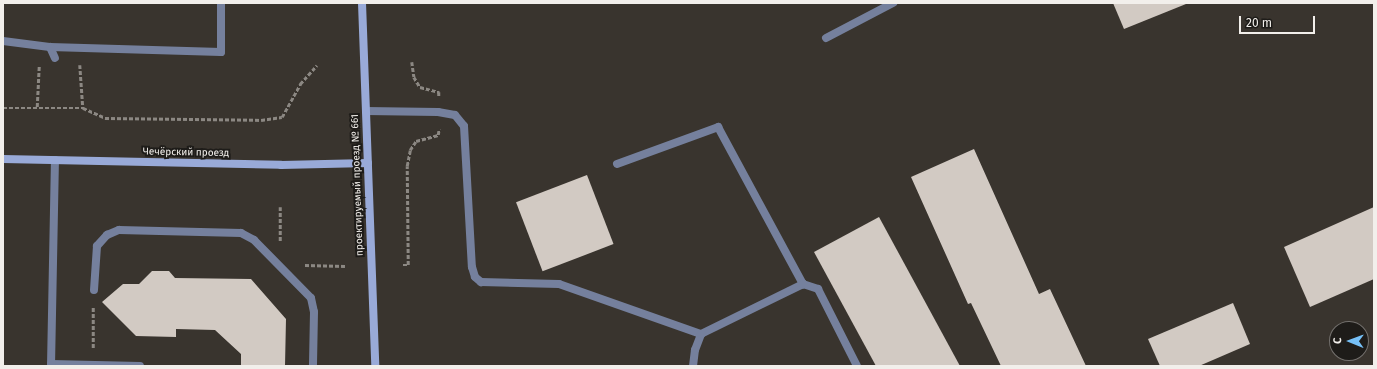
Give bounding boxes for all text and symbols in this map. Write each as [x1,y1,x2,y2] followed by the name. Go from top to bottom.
[1241,8,1317,34] scale bar
[1246,16,1272,30] text: 20 m
[350,114,366,256] street label: проектируемый проезд № 661
[143,146,229,160] street label: Чечёрский проезд
[1329,321,1369,361] north arrow
[1331,338,1344,344] text: С

